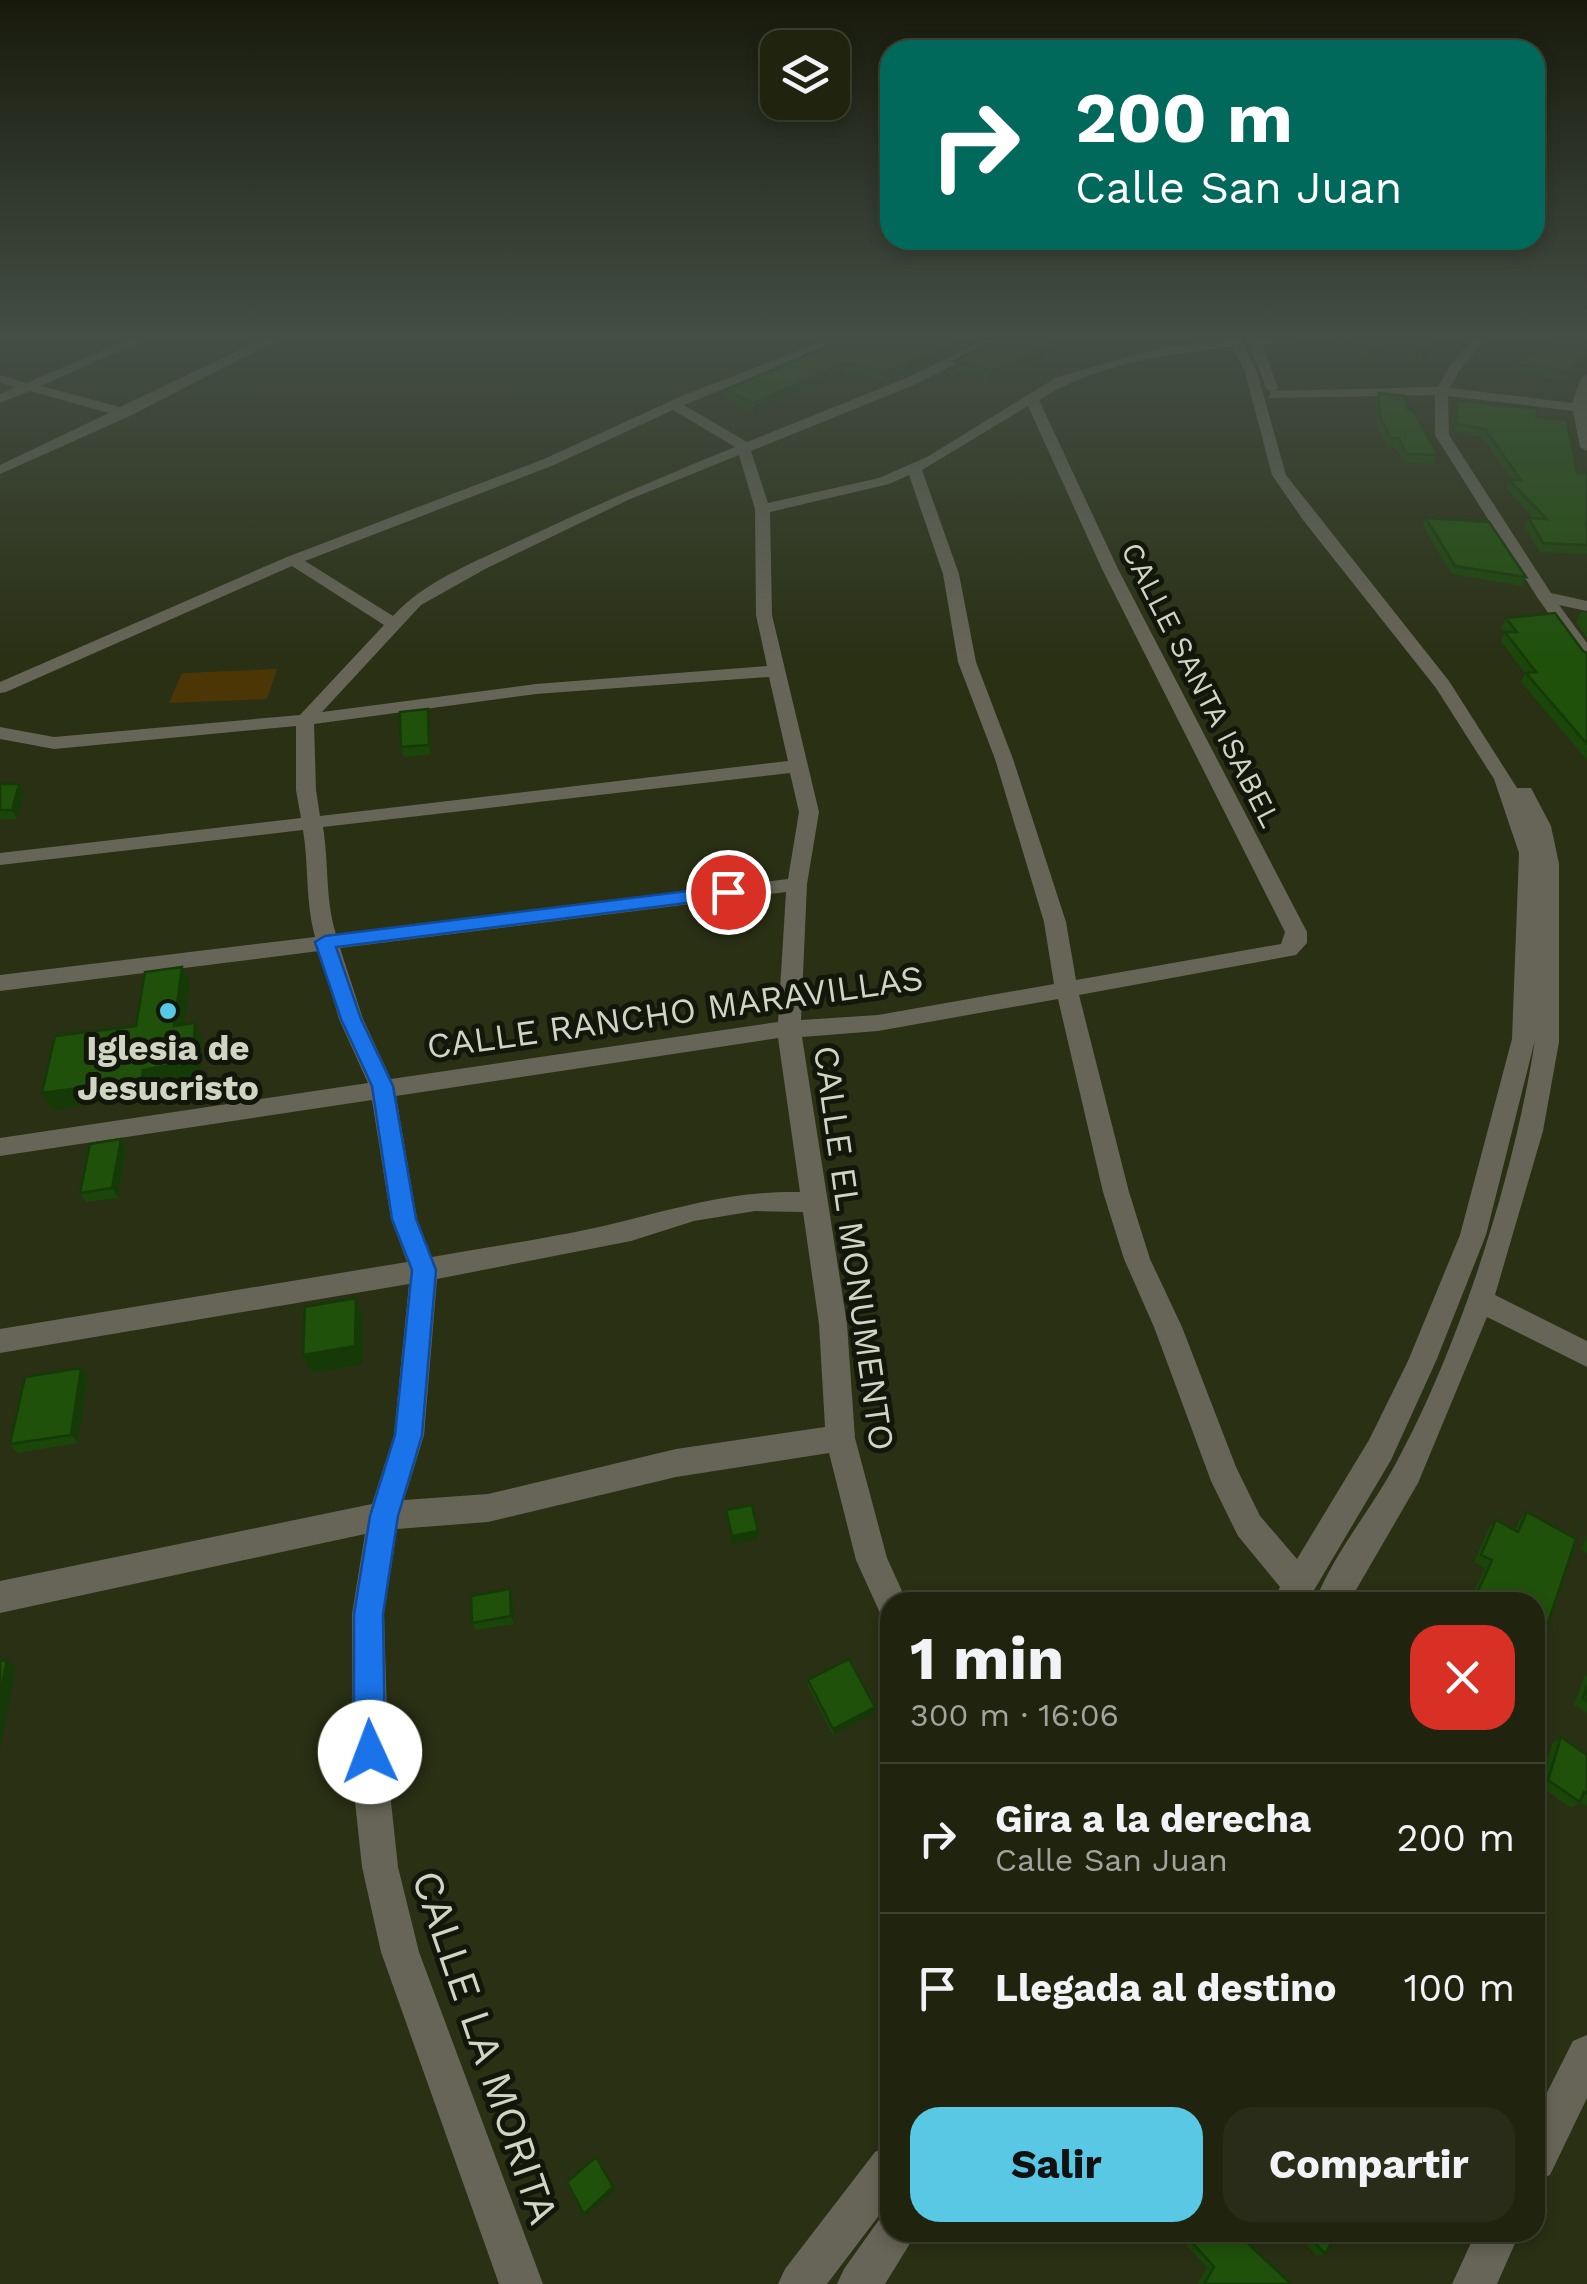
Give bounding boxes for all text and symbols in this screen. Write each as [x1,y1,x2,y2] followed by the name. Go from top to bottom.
[760,30,850,120] map controls
[760,30,850,120] button: layers
[1075,77,1293,159] text: 200 m
[910,80,1040,210] icon: right
[1075,161,1402,214] text: Calle San Juan
[1114,537,1289,833] street label: CALLE SANTA ISABEL
[686,850,771,935] pin
[701,865,756,920] icon: arrive
[424,956,926,1068] street label: CALLE RANCHO MARAVILLAS
[157,1000,179,1022] marker: Iglesia de Jesucristo
[77,1027,259,1109] place label: Iglesia de Jesucristo
[805,1043,903,1453] street label: CALLE EL MONUMENTO
[910,1623,1064,1694] text: 1 min
[1410,1625,1515,1730] button: close
[910,1696,1119,1734] text: 300 m · 16:06
[318,1700,422,1804] position arrow
[995,1797,1311,1841] text: Gira a la derecha
[910,1811,965,1866] icon: right
[1396,1816,1515,1860] text: 200 m
[995,1841,1228,1879] text: Calle San Juan
[402,1864,569,2230] street label: CALLE LA MORITA
[910,1961,965,2016] icon: arrive
[995,1966,1337,2010] text: Llegada al destino
[1404,1966,1515,2010] text: 100 m
[910,2107,1203,2222] button: Salir
[1223,2107,1515,2222] button: Compartir

